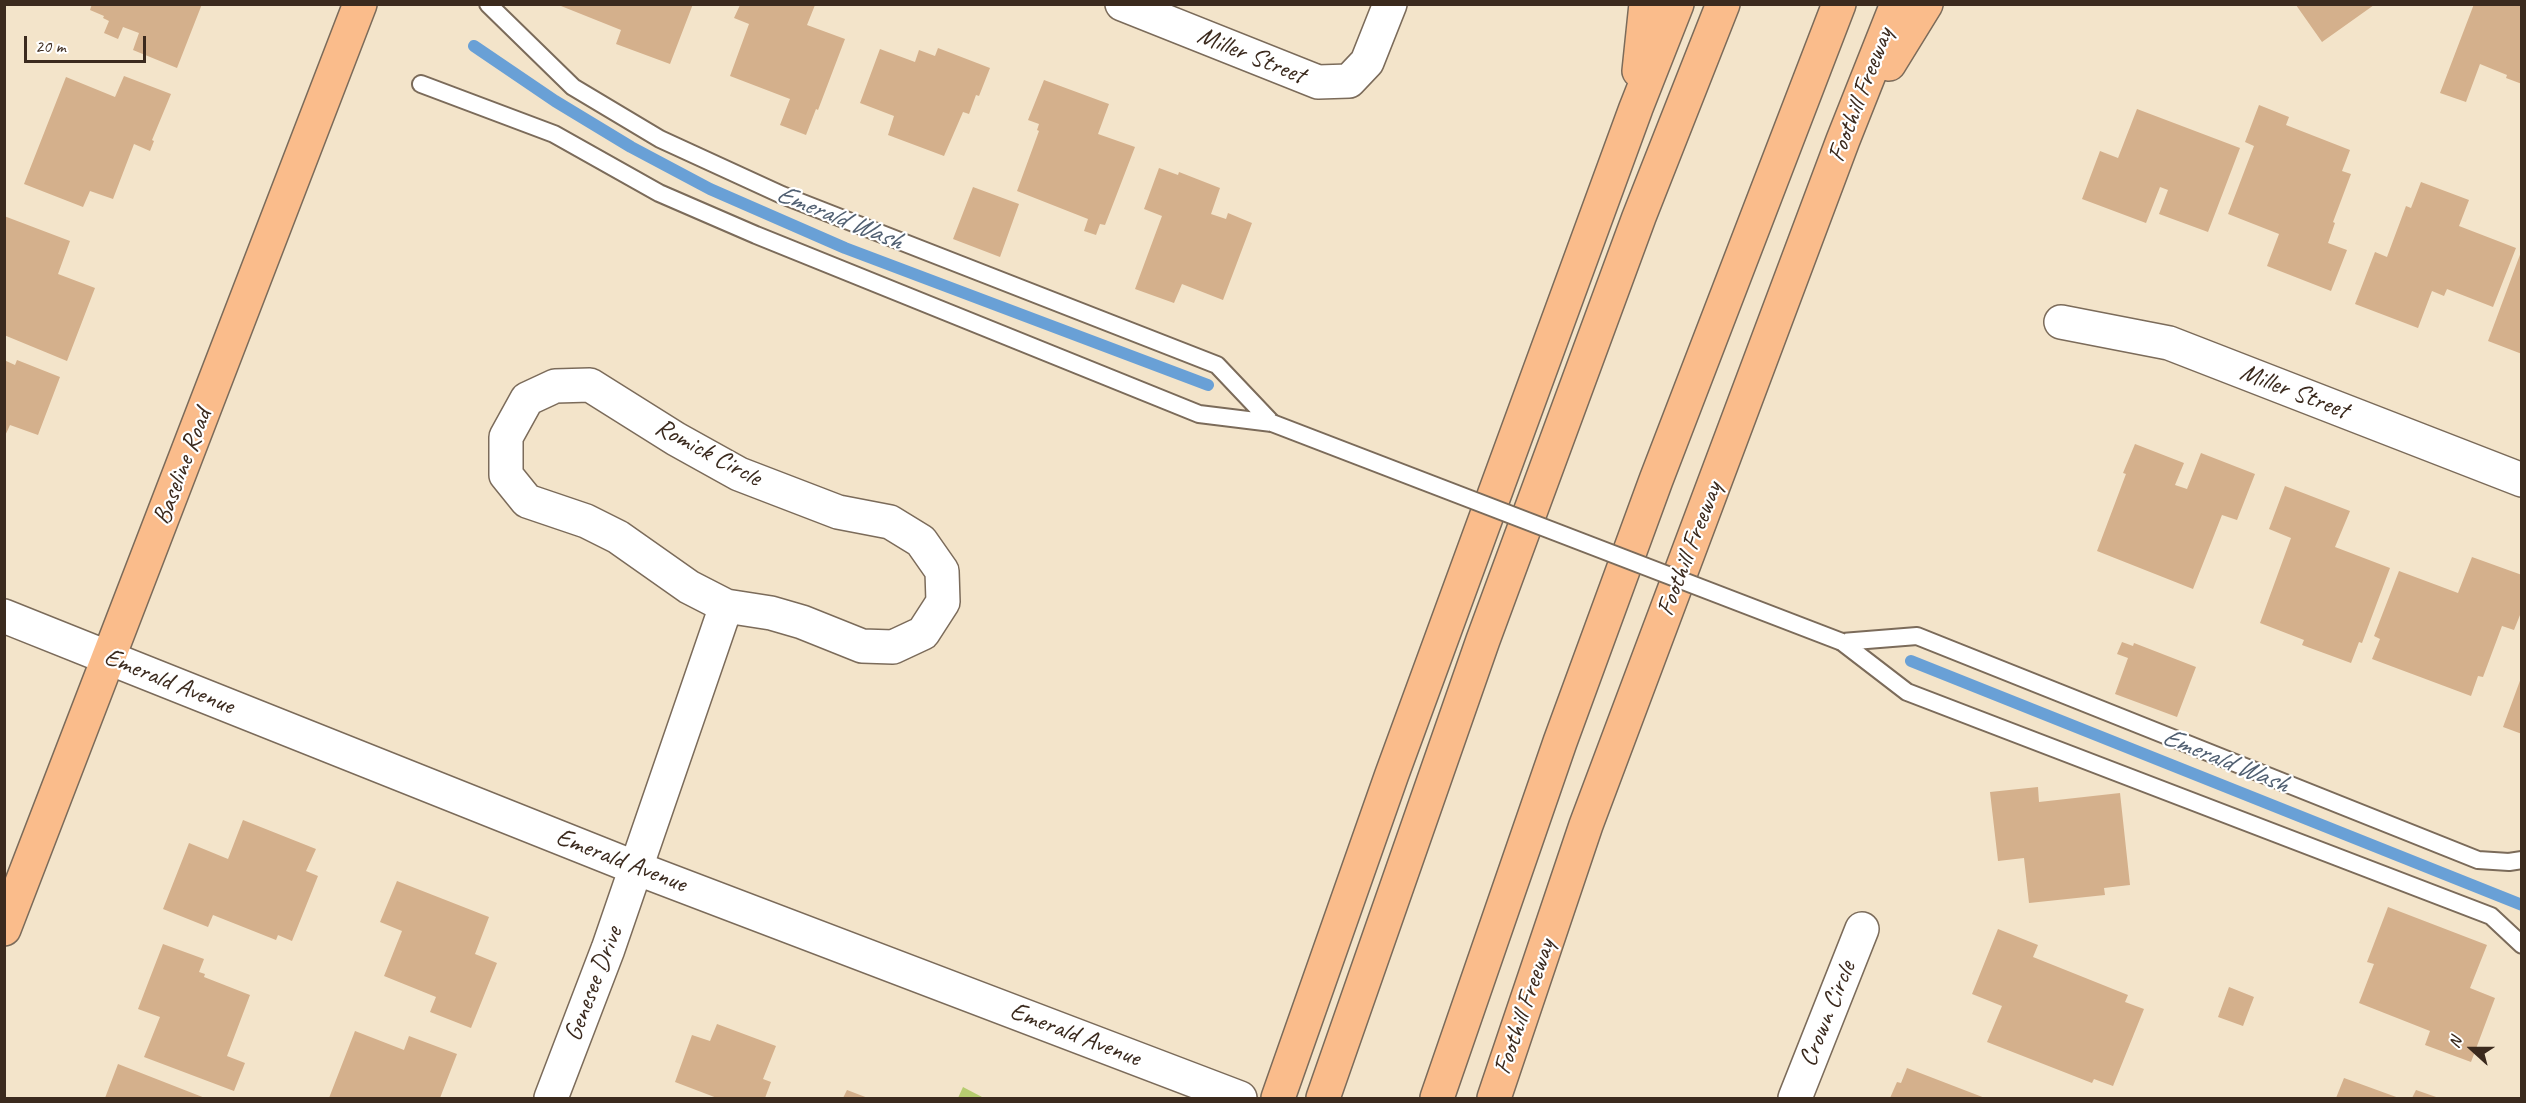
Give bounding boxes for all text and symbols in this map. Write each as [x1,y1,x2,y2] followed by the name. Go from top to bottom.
[1193,20,1309,92] street label: Miller Street
[27,24,148,62] scale bar
[1821,24,1901,166] street label: Foothill Freeway
[35,35,66,57] text: 20 m
[771,178,907,258] water label: Emerald Wash
[2235,357,2353,427] street label: Miller Street
[147,405,219,529] street label: Baseline Road
[650,412,766,494] street label: Romick Circle
[1650,478,1730,620] street label: Foothill Freeway
[100,642,238,722] street label: Emerald Avenue
[2157,721,2293,801] water label: Emerald Wash
[551,822,691,900] street label: Emerald Avenue
[558,922,630,1046] street label: Genesee Drive
[1487,935,1563,1079] street label: Foothill Freeway
[1793,957,1863,1071] street label: Crown Circle
[1005,996,1145,1074] street label: Emerald Avenue
[2442,1019,2502,1079] north arrow
[2444,1034,2466,1051] text: N

